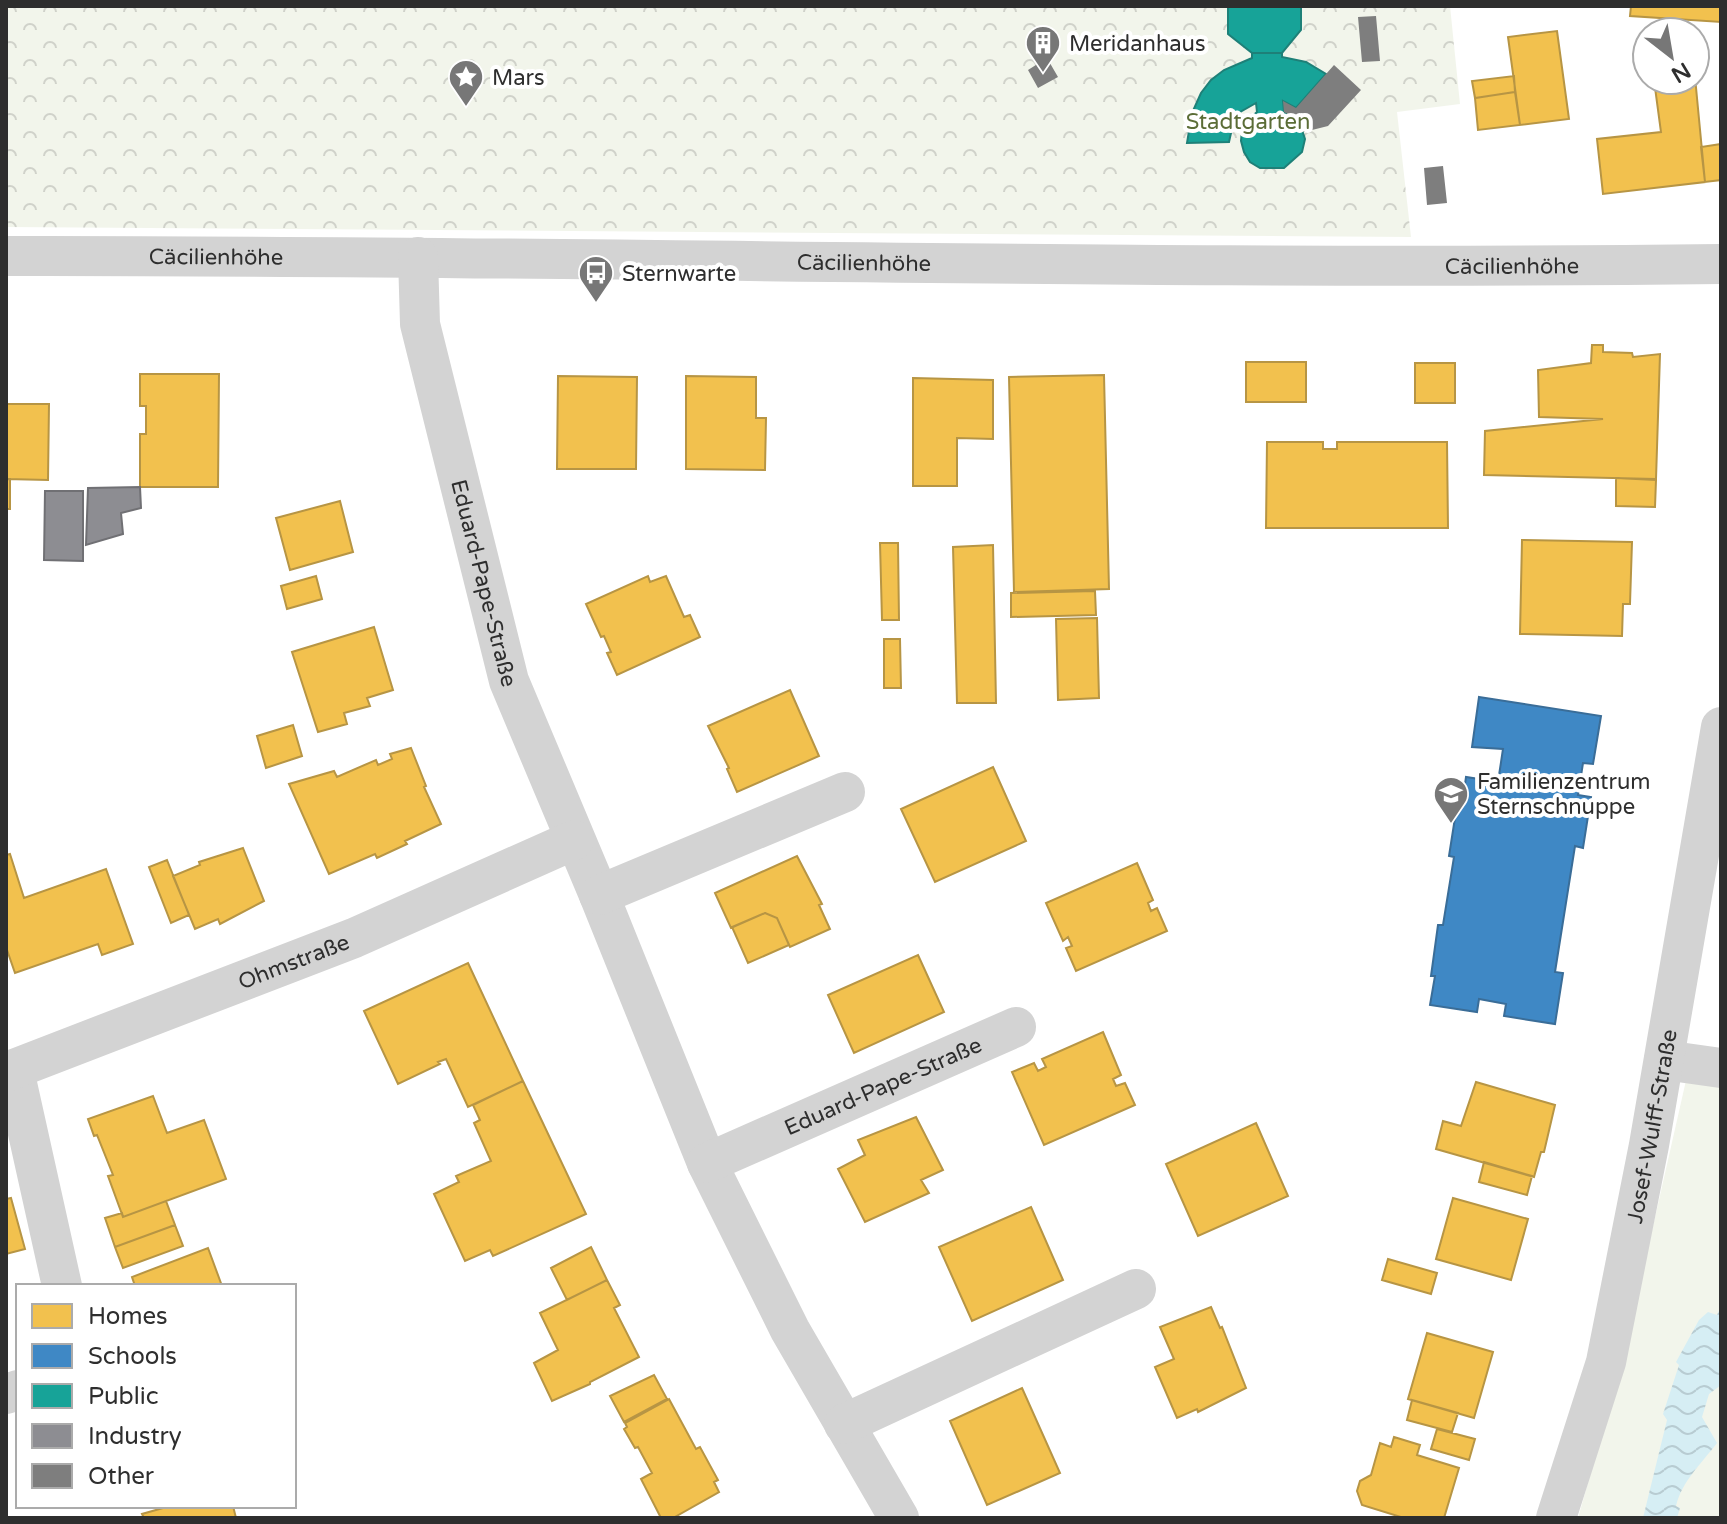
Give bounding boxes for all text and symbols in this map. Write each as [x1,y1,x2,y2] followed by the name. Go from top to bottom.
[1631,16,1711,96] north arrow
[1024,24,1062,74] building icon: Meridanhaus
[1069,31,1206,57] place label: Meridanhaus
[1667,57,1695,88] text: N
[447,58,485,108] place icon: Mars
[492,65,545,91] place label: Mars
[1186,109,1310,135] park label: Stadtgarten
[149,244,283,271] street label: Cäcilienhöhe
[797,250,931,277] street label: Cäcilienhöhe
[1445,253,1579,280] street label: Cäcilienhöhe
[577,254,615,304] bus stop icon: Sternwarte
[622,261,736,287] place label: Sternwarte
[445,477,522,690] street label: Eduard-Pape-Straße
[1477,769,1651,820] place label: Familienzentrum Sternschnuppe
[1432,775,1470,825] school or university icon: Familienzentrum Sternschnuppe
[235,929,353,995] street label: Ohmstraße
[1622,1027,1683,1226] street label: Josef-Wulff-Straße
[781,1032,986,1141] street label: Eduard-Pape-Straße
[16,1284,296,1508] legend
[88,1302,168,1331] text: Homes
[88,1342,177,1371] text: Schools
[88,1382,158,1411] text: Public
[88,1422,182,1451] text: Industry
[88,1462,155,1491] text: Other

